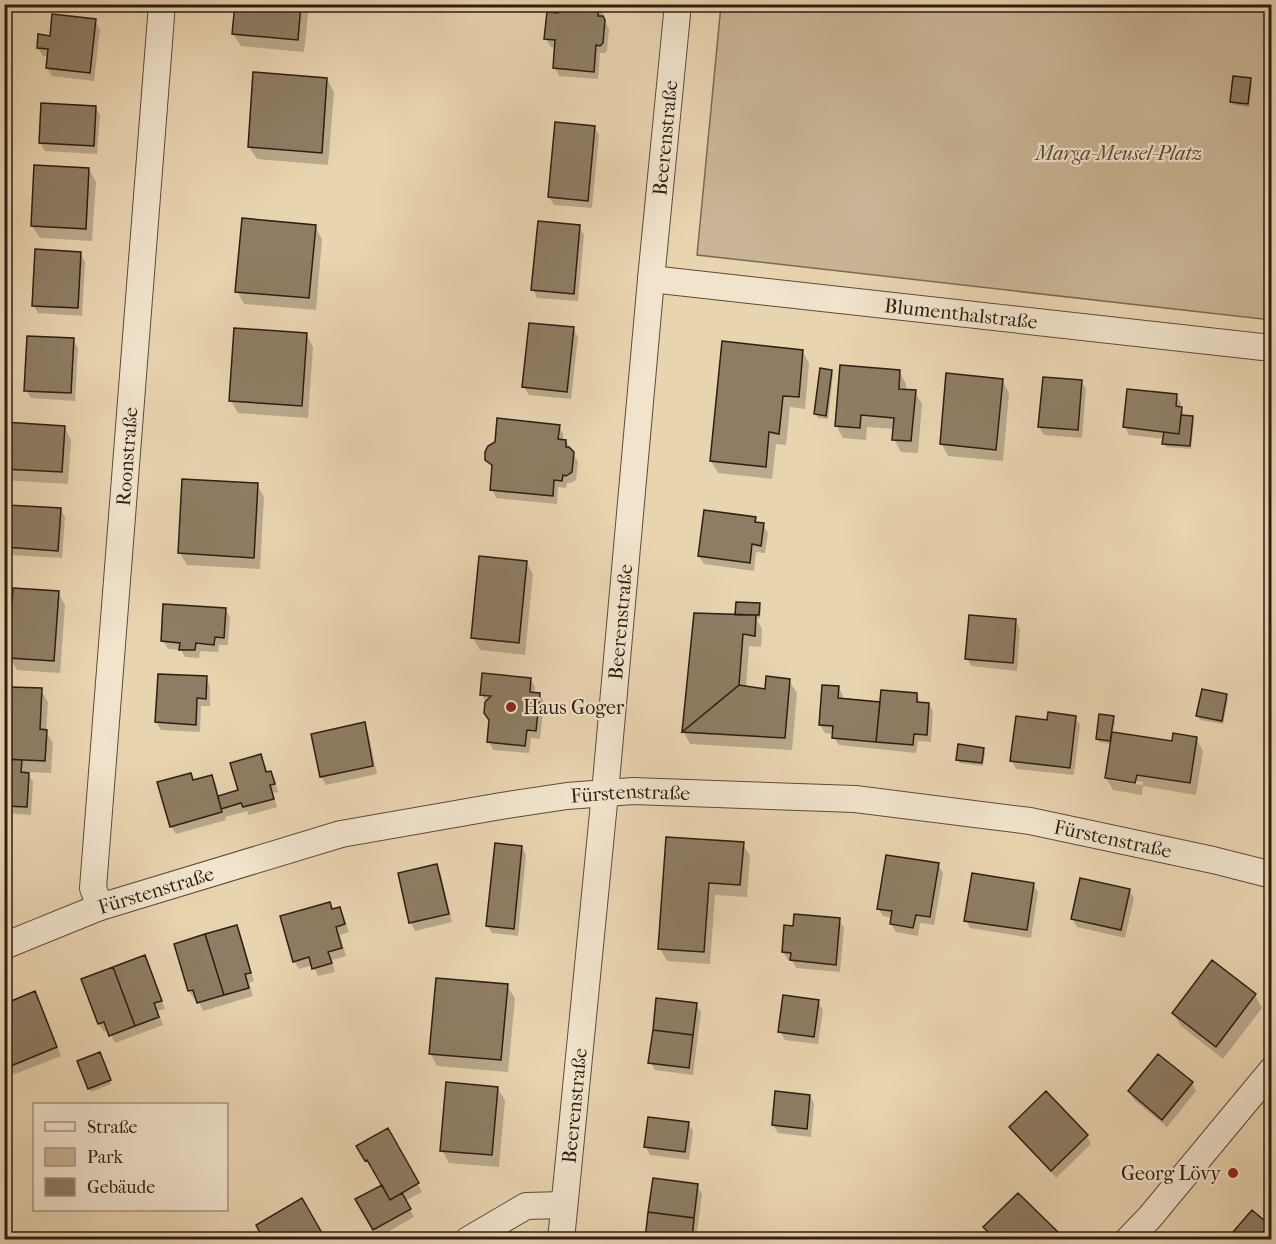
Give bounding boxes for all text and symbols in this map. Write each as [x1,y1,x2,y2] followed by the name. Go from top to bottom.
[648,79,682,197] street label: Beerenstraße
[1034,142,1202,165] park label: Marga-Meusel-Platz
[883,294,1039,333] street label: Blumenthalstraße
[111,406,142,507] street label: Roonstraße
[604,563,637,681] street label: Beerenstraße
[523,696,625,719] place label: Haus Goger
[504,700,518,714] marker: Haus Goger
[570,779,691,807] street label: Fürstenstraße
[1052,815,1174,862] street label: Fürstenstraße
[95,862,217,918] street label: Fürstenstraße
[557,1047,591,1164] street label: Beerenstraße
[33,1103,228,1211] legend
[87,1117,138,1138] text: Straße
[87,1147,124,1168] text: Park
[1121,1162,1222,1185] place label: Georg Lövy
[1226,1166,1240,1180] marker: Georg Lövy
[87,1177,155,1198] text: Gebäude

